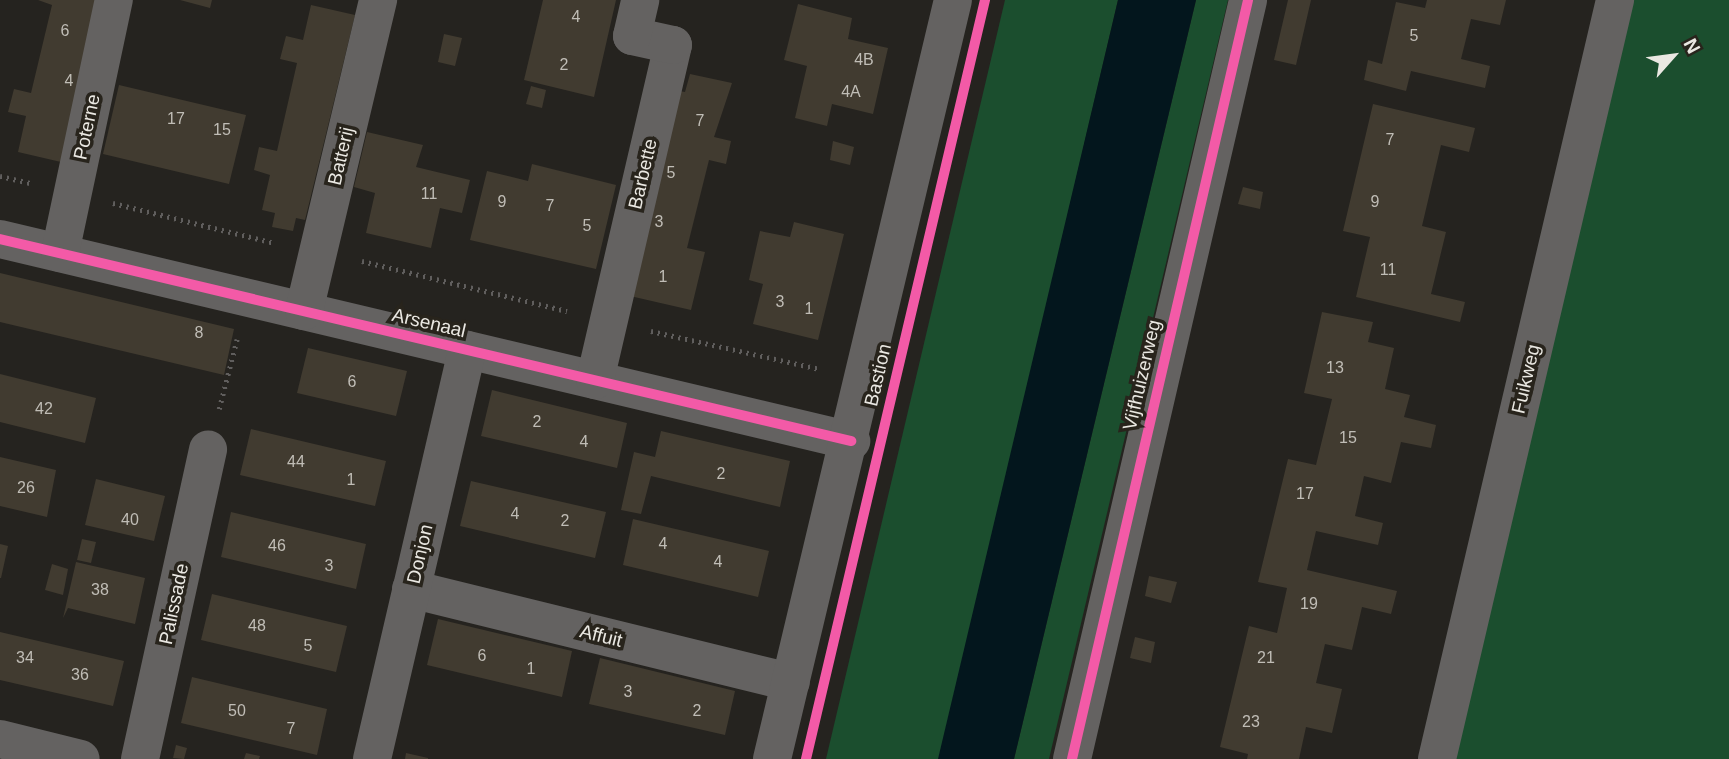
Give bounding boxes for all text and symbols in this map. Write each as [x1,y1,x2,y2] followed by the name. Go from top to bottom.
[572,7,580,27] house number: 4
[61,21,69,41] house number: 6
[1638,21,1708,91] north arrow
[1410,26,1418,46] house number: 5
[1679,35,1704,57] text: N
[854,50,874,70] house number: 4B
[560,55,568,75] house number: 2
[65,71,73,91] house number: 4
[841,82,861,102] house number: 4A
[69,92,105,162] street label: Poterne
[167,109,185,129] house number: 17
[696,111,704,131] house number: 7
[213,120,231,140] house number: 15
[323,125,359,187] street label: Batterij
[1386,130,1394,150] house number: 7
[624,136,662,212] street label: Barbette
[667,163,675,183] house number: 5
[421,184,437,204] house number: 11
[498,192,506,212] house number: 9
[1371,192,1379,212] house number: 9
[546,196,554,216] house number: 7
[655,212,663,232] house number: 3
[583,216,591,236] house number: 5
[1380,260,1396,280] house number: 11
[659,267,667,287] house number: 1
[776,292,784,312] house number: 3
[805,299,813,319] house number: 1
[390,303,468,343] street label: Arsenaal
[1118,318,1166,432] street label: Vijfhuizerweg
[195,323,203,343] house number: 8
[860,342,896,408] street label: Bastion
[1507,342,1545,416] street label: Fuikweg
[1326,358,1344,378] house number: 13
[348,372,356,392] house number: 6
[35,399,53,419] house number: 42
[533,412,541,432] house number: 2
[1339,428,1357,448] house number: 15
[580,432,588,452] house number: 4
[287,452,305,472] house number: 44
[717,464,725,484] house number: 2
[347,470,355,490] house number: 1
[17,478,35,498] house number: 26
[1296,484,1314,504] house number: 17
[511,504,519,524] house number: 4
[121,510,139,530] house number: 40
[561,511,569,531] house number: 2
[402,522,438,586] street label: Donjon
[659,534,667,554] house number: 4
[268,536,286,556] house number: 46
[714,552,722,572] house number: 4
[325,556,333,576] house number: 3
[154,561,194,647] street label: Palissade
[91,580,109,600] house number: 38
[1300,594,1318,614] house number: 19
[248,616,266,636] house number: 48
[577,620,625,652] street label: Affuit
[304,636,312,656] house number: 5
[478,646,486,666] house number: 6
[16,648,34,668] house number: 34
[1257,648,1275,668] house number: 21
[527,659,535,679] house number: 1
[71,665,89,685] house number: 36
[624,682,632,702] house number: 3
[228,701,246,721] house number: 50
[693,701,701,721] house number: 2
[1242,712,1260,732] house number: 23
[287,719,295,739] house number: 7

